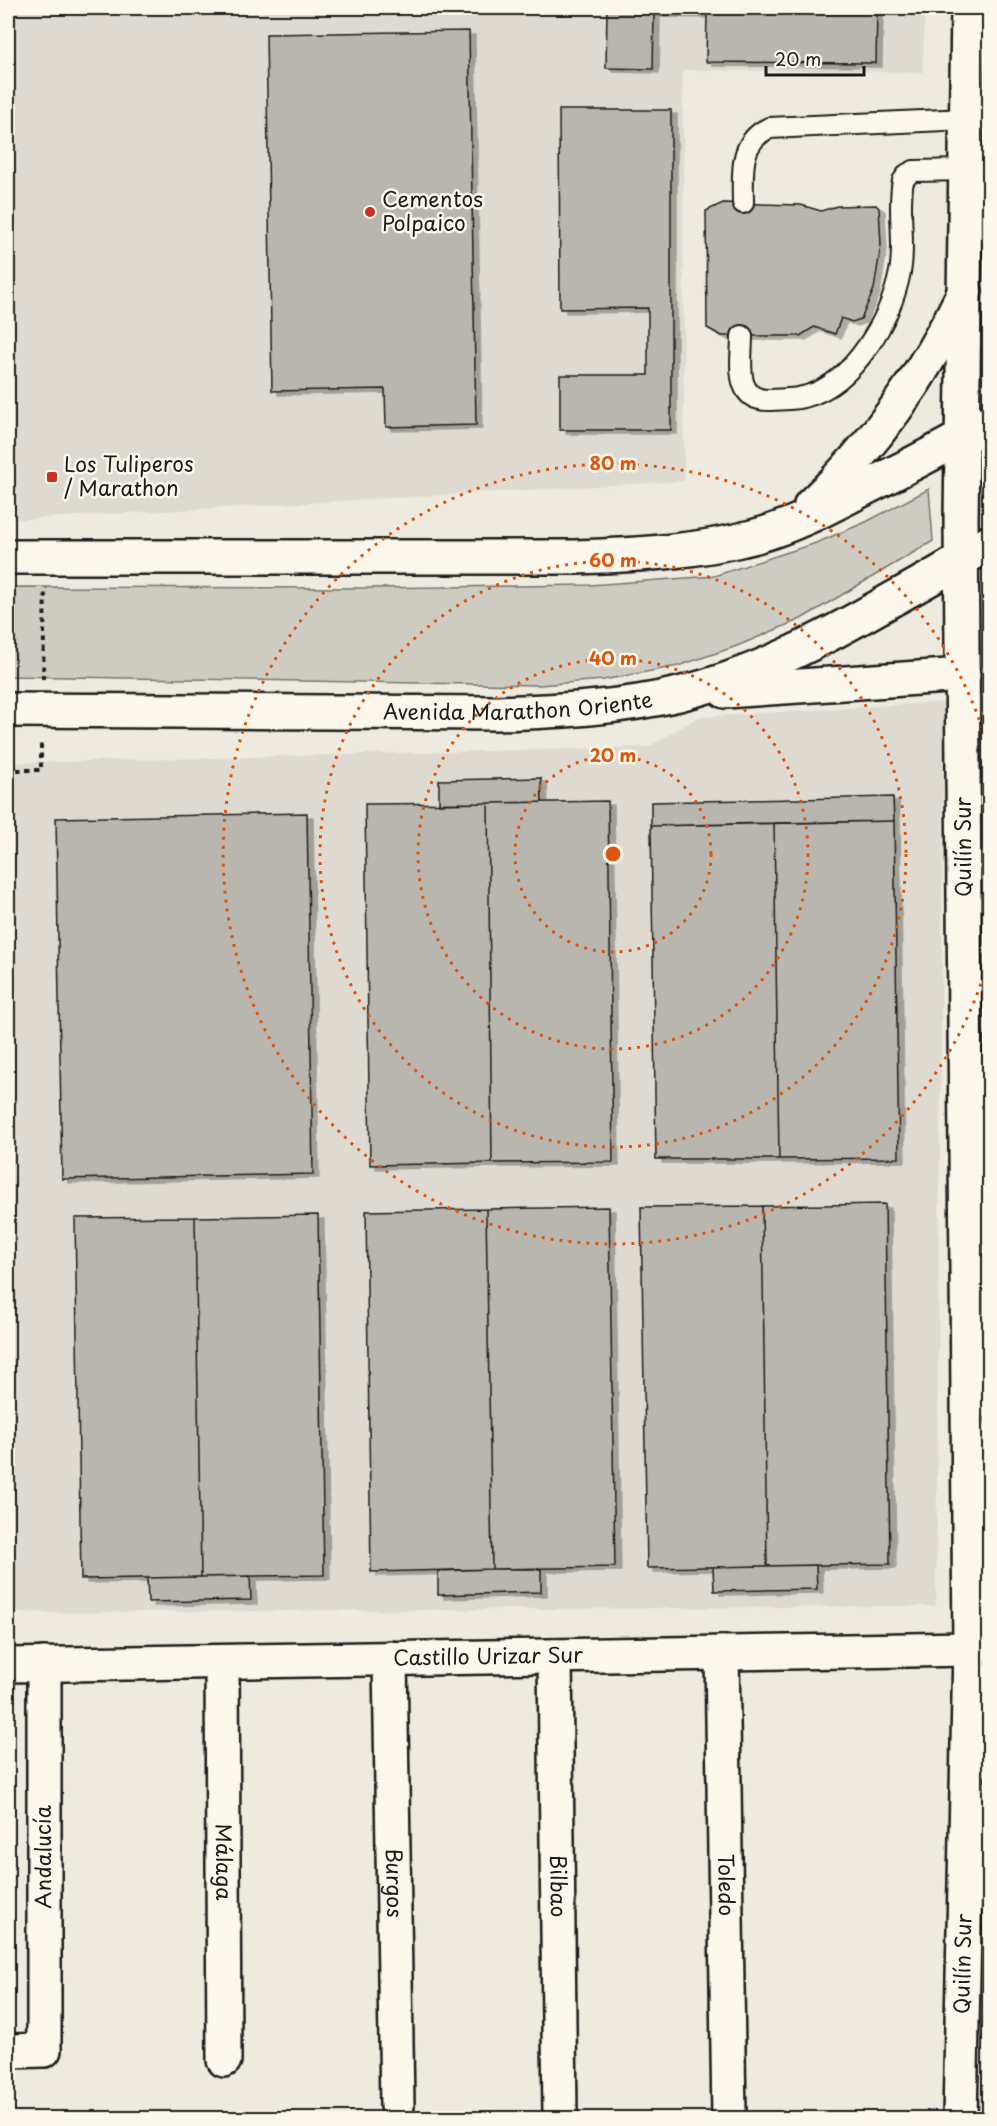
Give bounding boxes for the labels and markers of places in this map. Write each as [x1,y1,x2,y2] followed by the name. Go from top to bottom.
[382,182,483,238] place label: Cementos Polpaico
[363,205,377,219] marker: Cementos Polpaico
[64,447,194,503] place label: Los Tuliperos / Marathon
[45,470,59,484] marker: Los Tuliperos / Marathon
[603,844,623,864] centre of rings

